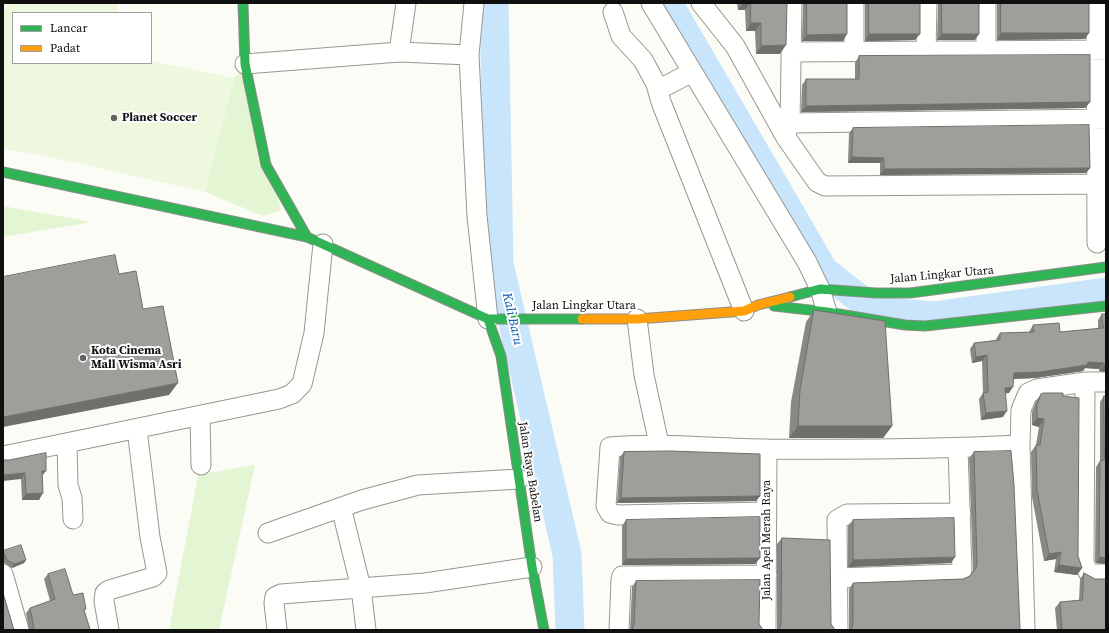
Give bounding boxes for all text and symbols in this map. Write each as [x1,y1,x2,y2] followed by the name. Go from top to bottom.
[12,12,152,64] legend
[50,20,87,36] text: Lancar
[50,40,80,56] text: Padat
[122,111,197,125] place label: Planet Soccer
[109,113,119,123] marker: Planet Soccer
[890,263,994,287] street label: Jalan Lingkar Utara
[498,291,526,347] water label: Kali Baru
[532,299,636,313] street label: Jalan Lingkar Utara
[91,344,181,372] place label: Kota Cinema Mall Wisma Asri
[78,353,88,363] marker: Kota Cinema Mall Wisma Asri
[515,421,545,523] street label: Jalan Raya Babelan
[760,480,774,600] street label: Jalan Apel Merah Raya

